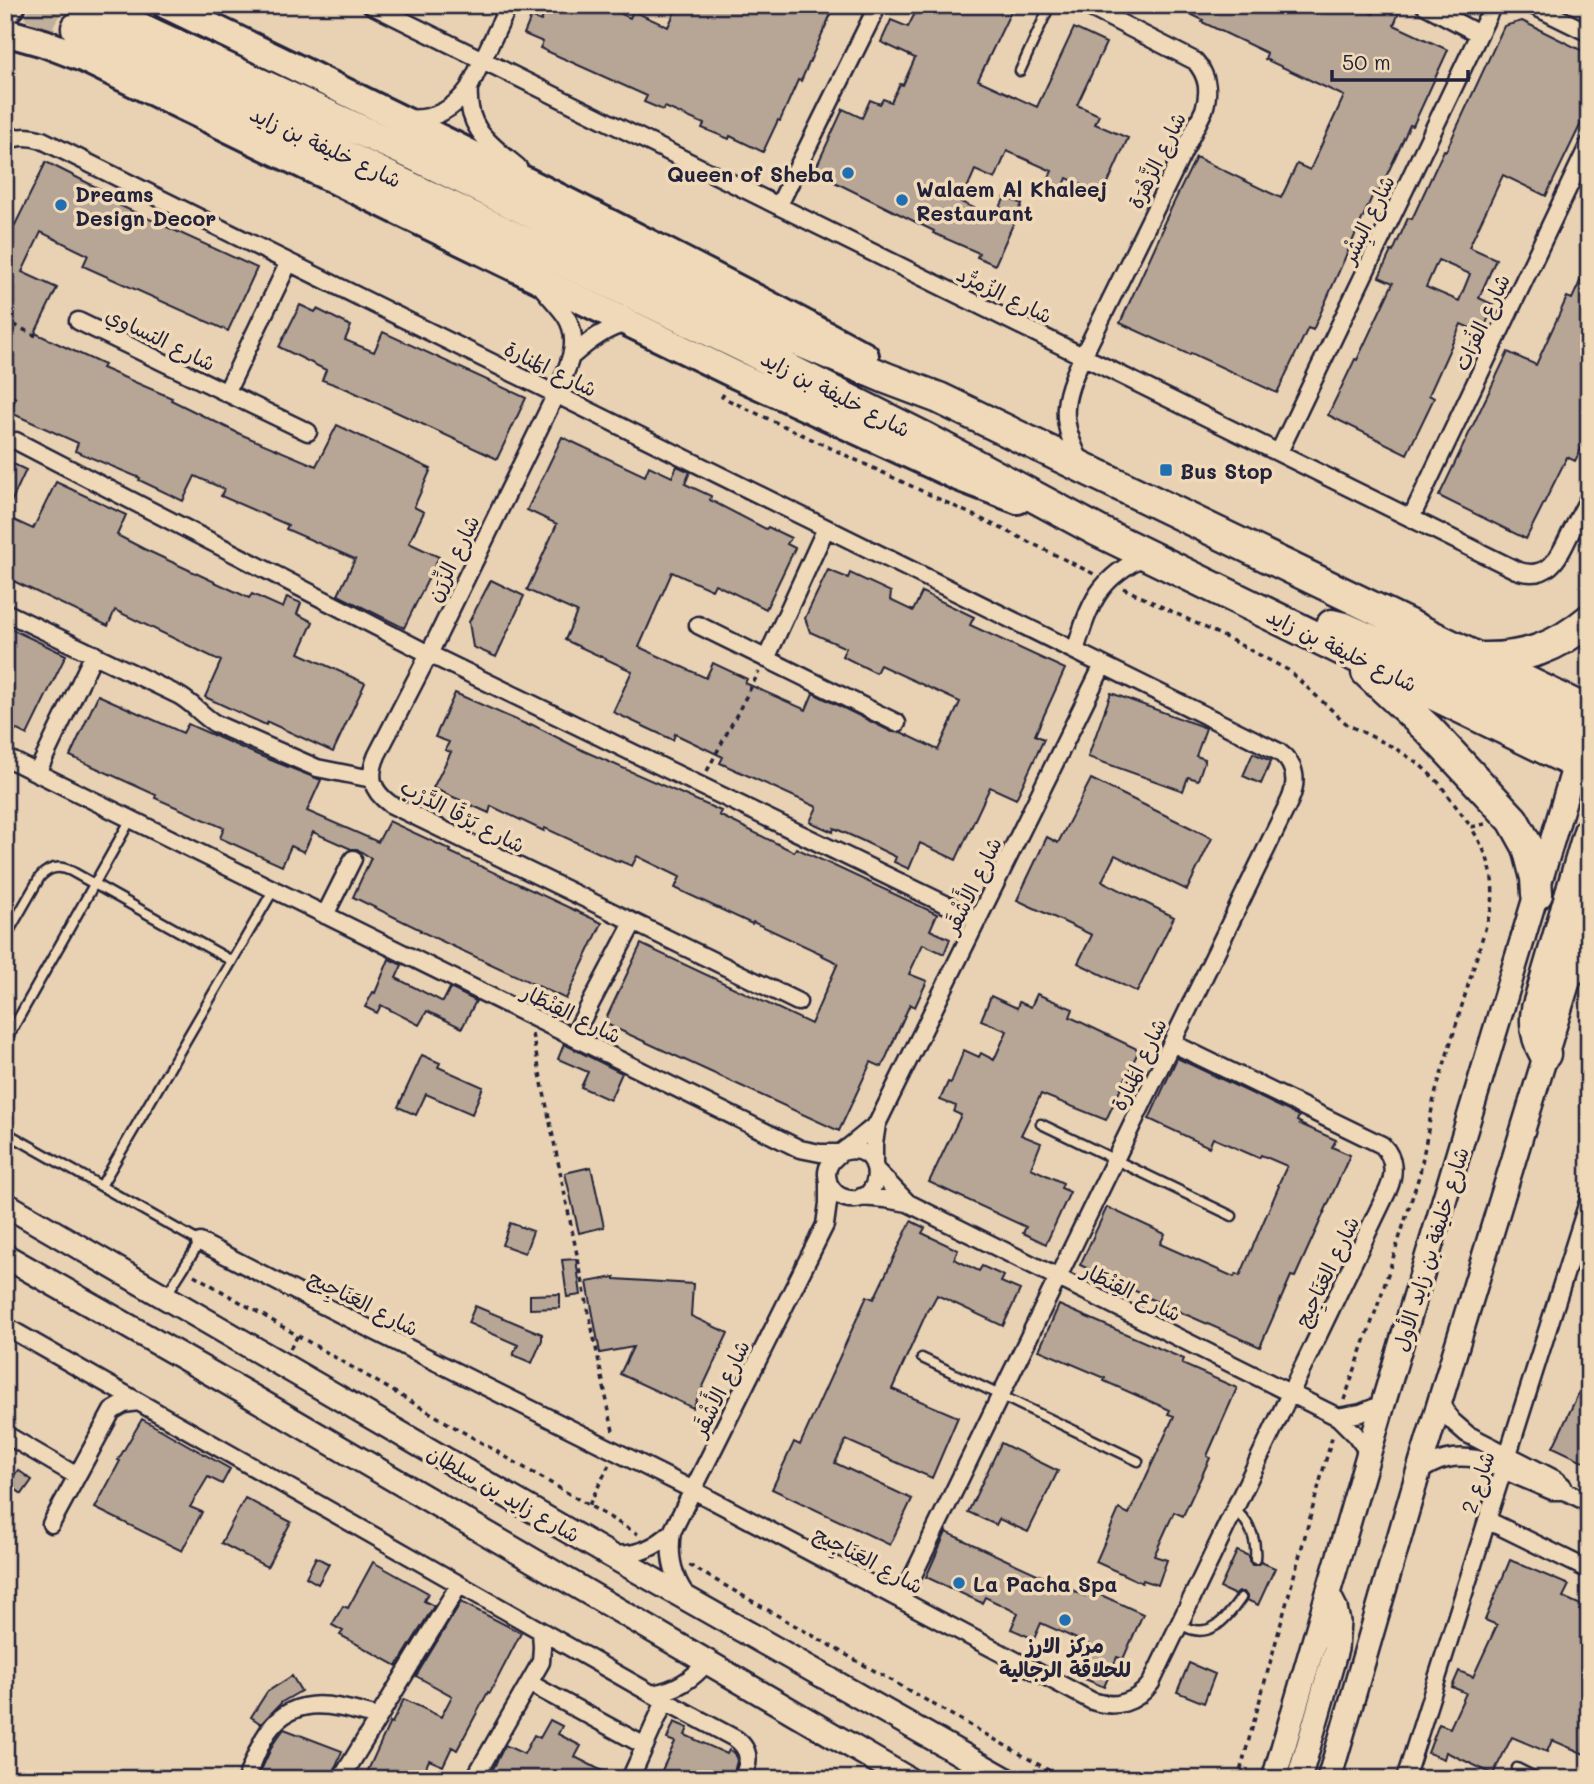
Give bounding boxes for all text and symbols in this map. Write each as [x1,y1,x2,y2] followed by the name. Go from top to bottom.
[1332,38,1468,82] scale bar
[1342,48,1391,75] text: 50 m
[245,99,406,196] street label: شارع خليفة بن زايد
[1121,107,1194,214] street label: شارع الزَّهْرَة
[667,160,834,187] place label: Queen of Sheba
[840,165,856,181] marker: Queen of Sheba
[1333,170,1405,272] street label: شارع البِشْر
[916,175,1107,226] place label: Walaem Al Khaleej Restaurant
[75,180,216,231] place label: Dreams Design Decor
[894,192,910,208] marker: Walaem Al Khaleej Restaurant
[53,197,69,213] marker: Dreams Design Decor
[952,259,1057,331] street label: شارع الزُمرُّد
[1447,269,1518,376] street label: شارع الفُرَات
[101,300,220,379] street label: شارع التساوي
[499,334,602,405] street label: شارع المَنارة
[755,344,915,445] street label: شارع خليفة بن زايد
[1180,457,1273,484] place label: Bus Stop
[1158,462,1174,478] marker: Bus Stop
[419,510,487,607] street label: شارع الزِّرَن
[1261,601,1422,700] street label: شارع خليفة بن زايد
[395,772,530,861] street label: شارع بَرْقَا الدَّرْب
[933,831,1010,941] street label: شارع الأَشْقَر
[515,977,626,1051] street label: شارع القِنْطَار
[1104,1013,1175,1116] street label: شارع المَنارة
[1386,1143,1477,1355] street label: شارع خليفة بن زايد الأول
[1288,1211,1369,1333] street label: شارع العَنَاجِيج
[1075,1255,1186,1329] street label: شارع القِنْطَار
[302,1263,424,1346] street label: شارع العَنَاجِيج
[681,1334,758,1444] street label: شارع الأَشْقَر
[421,1438,585,1550] street label: شارع زايد بن سلطان
[1454,1447,1503,1517] street label: شارع 2
[807,1519,928,1604] street label: شارع العَنَاجِيج
[973,1570,1117,1597] place label: La Pacha Spa
[951,1575,967,1591] marker: La Pacha Spa
[1057,1612,1073,1628] marker: مركز الارز للحلاقة الرجالية
[999,1631,1131,1683] place label: مركز الارز للحلاقة الرجالية

